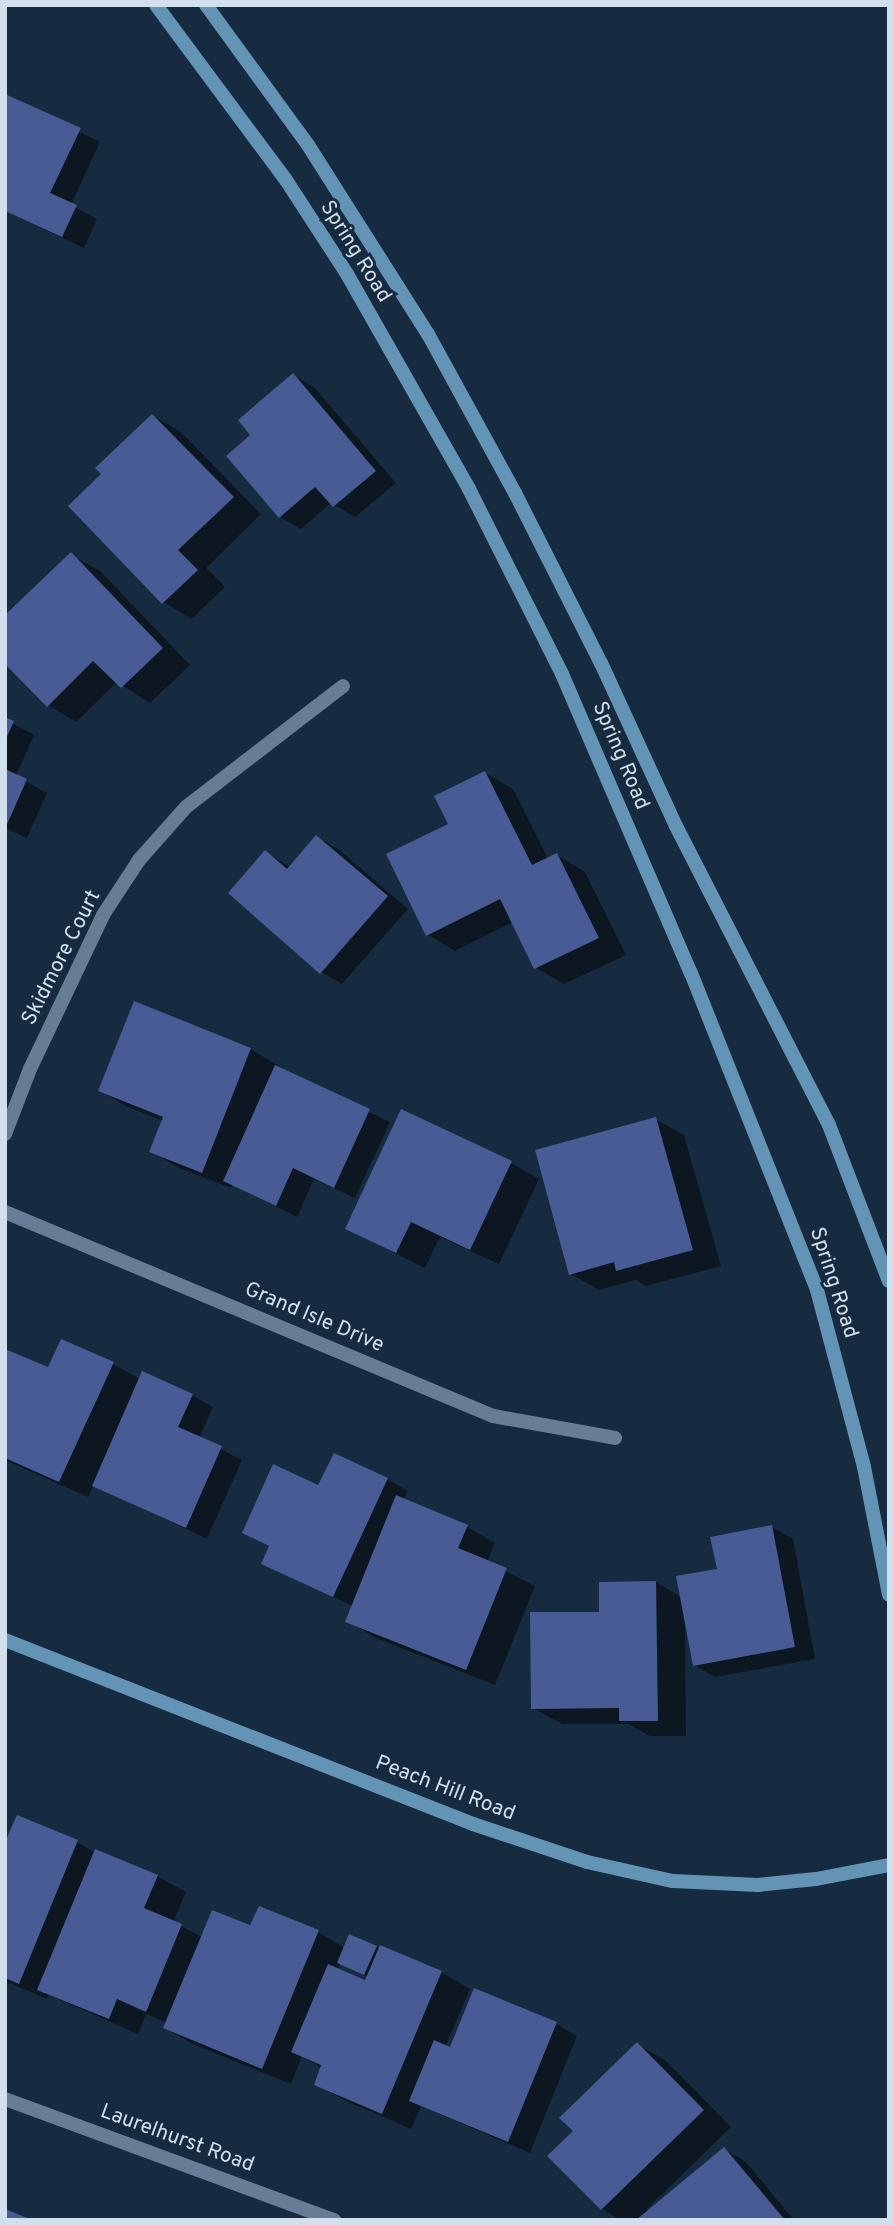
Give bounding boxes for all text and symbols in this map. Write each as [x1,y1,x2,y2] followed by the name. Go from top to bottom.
[314,196,396,308] street label: Spring Road
[586,698,654,814] street label: Spring Road
[17,886,107,1030] street label: Skidmore Court
[803,1224,863,1342] street label: Spring Road
[240,1277,388,1359] street label: Grand Isle Drive
[372,1751,518,1827] street label: Peach Hill Road
[97,2099,257,2179] street label: Laurelhurst Road

